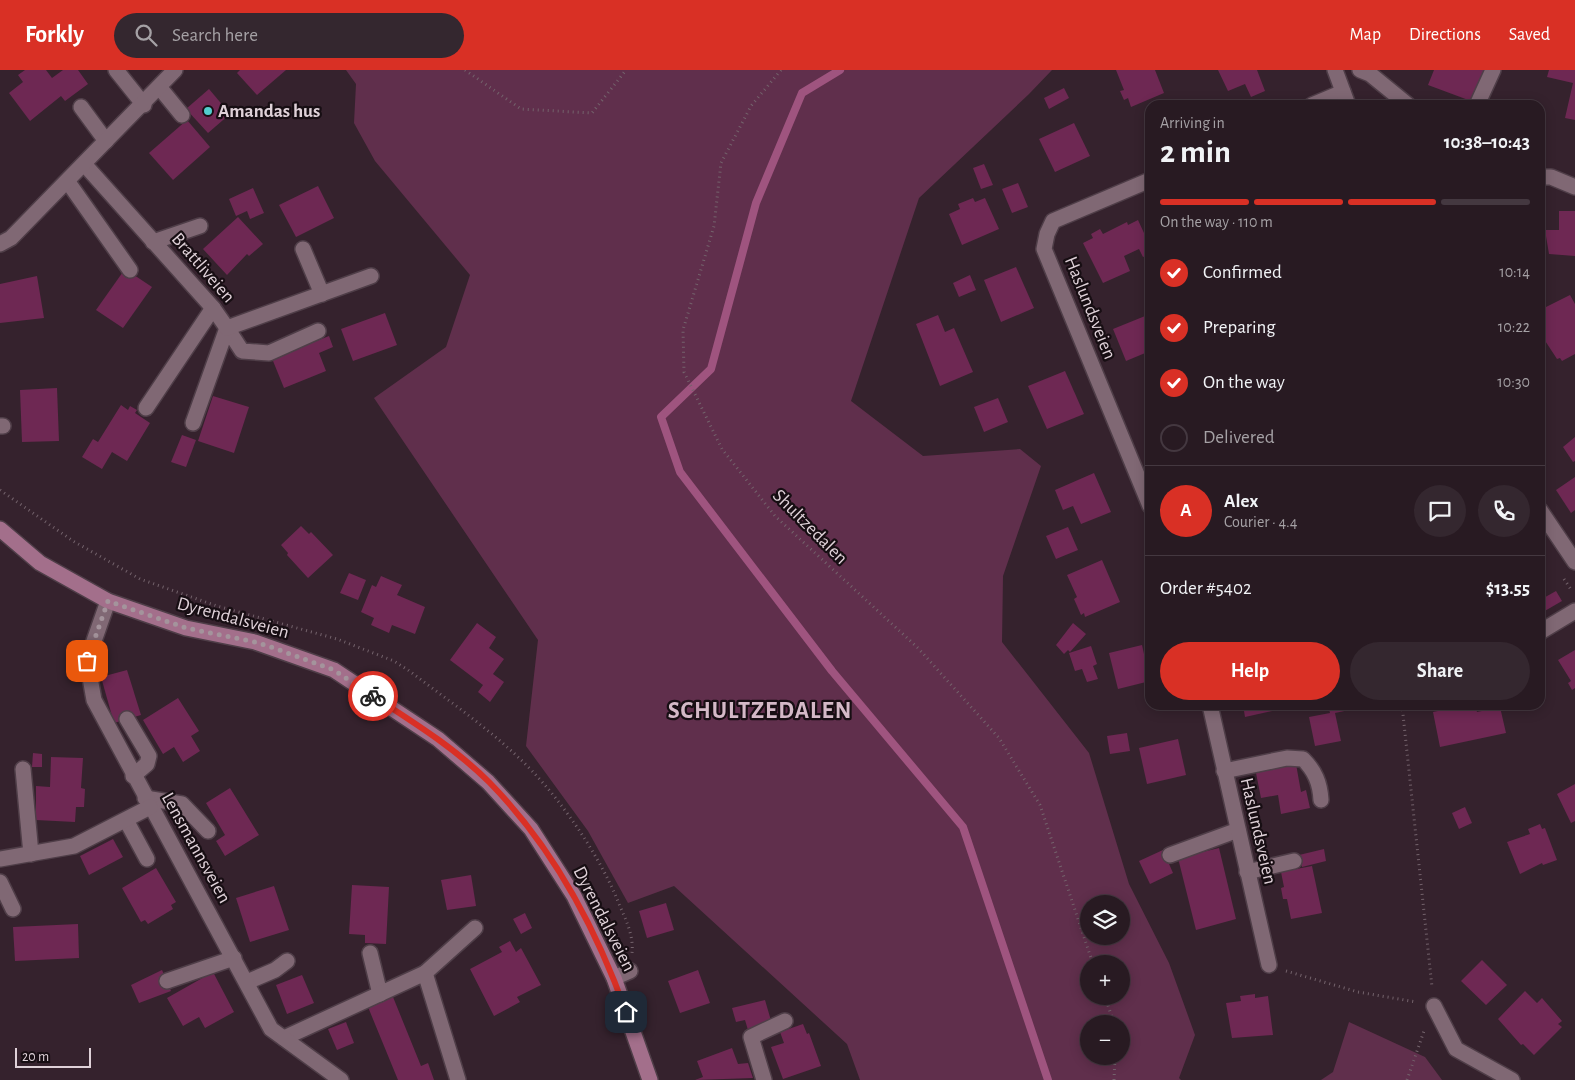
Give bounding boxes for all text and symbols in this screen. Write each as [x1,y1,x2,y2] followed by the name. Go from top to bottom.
[114,13,464,58] search box
[132,21,160,49] icon: search
[25,23,84,47] text: Forkly
[172,26,258,45] text: Search here
[1350,26,1381,44] text: Map
[1409,26,1481,44] text: Directions
[1509,26,1550,44] text: Saved
[218,102,320,121] place label: Amandas hus
[202,105,214,117] marker: Amandas hus
[1160,115,1225,131] text: Arriving in
[1444,133,1530,152] text: 10:38–10:43
[1160,136,1231,168] text: 2 min
[1160,214,1273,230] text: On the way · 110 m
[168,229,238,307] street label: Brattliveien
[1061,254,1119,362] street label: Haslundsveien
[1160,259,1188,287] icon: check
[1203,263,1282,282] text: Confirmed
[1499,264,1530,280] text: 10:14
[1160,314,1188,342] icon: check
[1203,318,1276,337] text: Preparing
[1498,319,1530,335] text: 10:22
[1160,369,1188,397] icon: check
[1203,373,1285,392] text: On the way
[1497,374,1530,390] text: 10:30
[1203,428,1275,447] text: Delivered
[1414,485,1466,537] button: chat
[1478,485,1530,537] button: phone
[769,486,851,568] street label: Shultzedalen
[1224,492,1258,511] text: Alex
[1180,501,1192,520] text: A
[1224,514,1297,530] text: Courier · 4.4
[1160,579,1252,598] text: Order #5402
[1486,579,1530,598] text: $13.55
[175,594,291,642] street label: Dyrendalsveien
[66,640,108,682] pin
[1160,642,1340,700] button: Help
[1350,642,1530,700] button: Share
[73,647,101,675] icon: bag
[348,671,398,721] courier
[359,682,387,710] icon: bike
[668,699,852,723] district label: SCHULTZEDALEN
[1236,776,1280,886] street label: Haslundsveien
[158,790,234,906] street label: Lensmannsveien
[569,863,639,975] street label: Dyrendalsveien
[1080,895,1130,1065] map controls
[1080,895,1130,945] button: layers
[1080,955,1130,1005] button: +
[605,991,647,1033] pin
[612,998,640,1026] icon: home
[1080,1015,1130,1065] button: −
[15,1045,91,1068] scale bar
[22,1050,49,1064] text: 20 m

